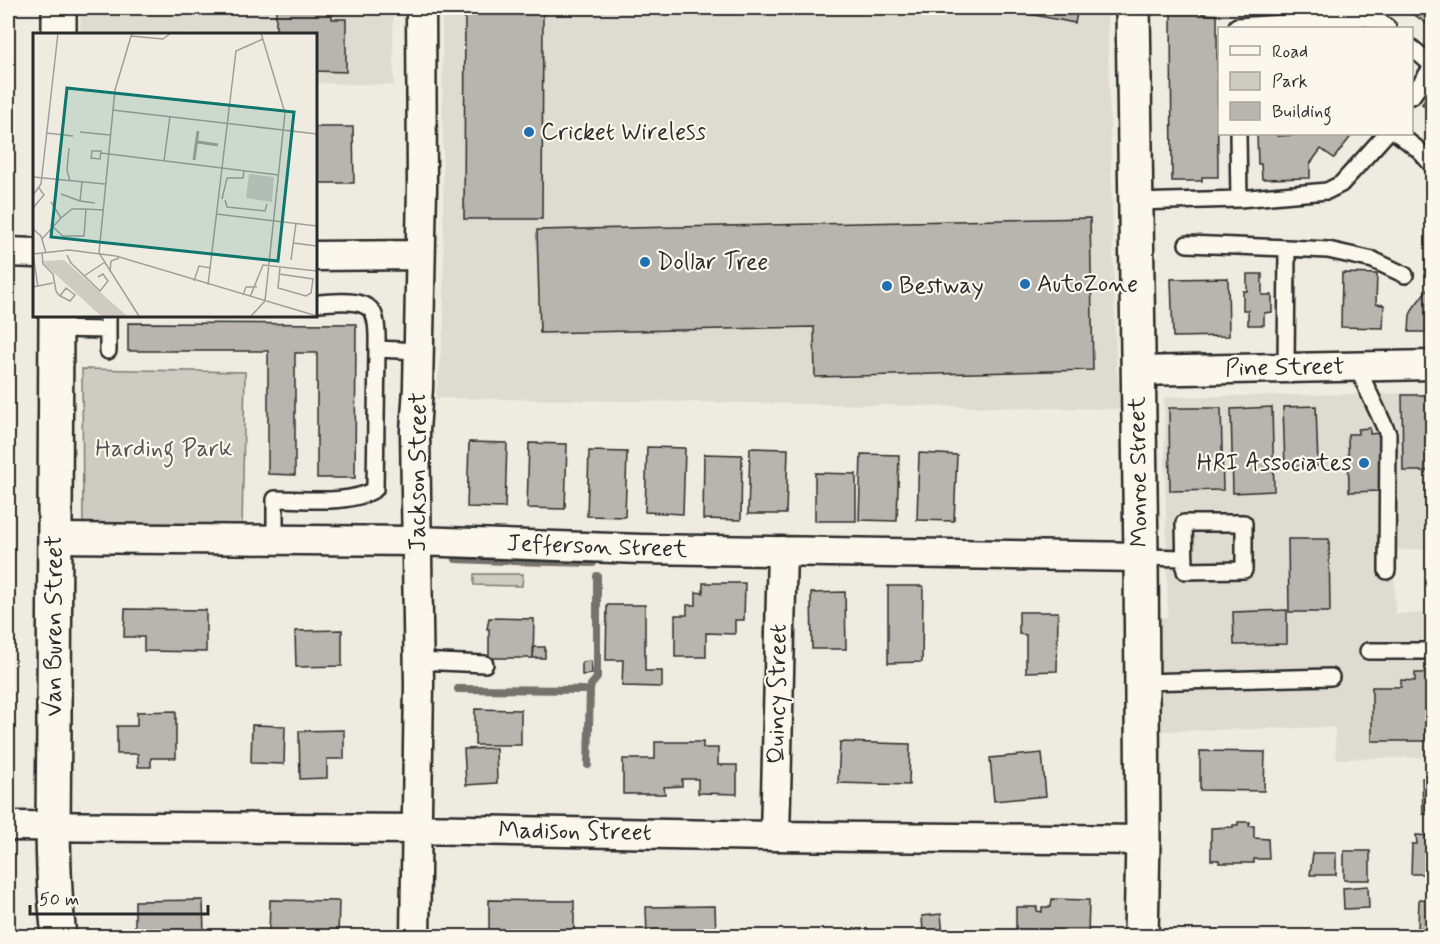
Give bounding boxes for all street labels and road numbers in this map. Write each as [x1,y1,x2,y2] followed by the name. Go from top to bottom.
[1225,351,1345,385] street label: Pine Street
[403,392,434,552] street label: Jackson Street
[1122,396,1156,548] street label: Monroe Street
[506,528,688,566] street label: Jefferson Street
[39,535,70,717] street label: Van Buren Street
[761,624,795,764] street label: Quincy Street
[498,815,652,849] street label: Madison Street

